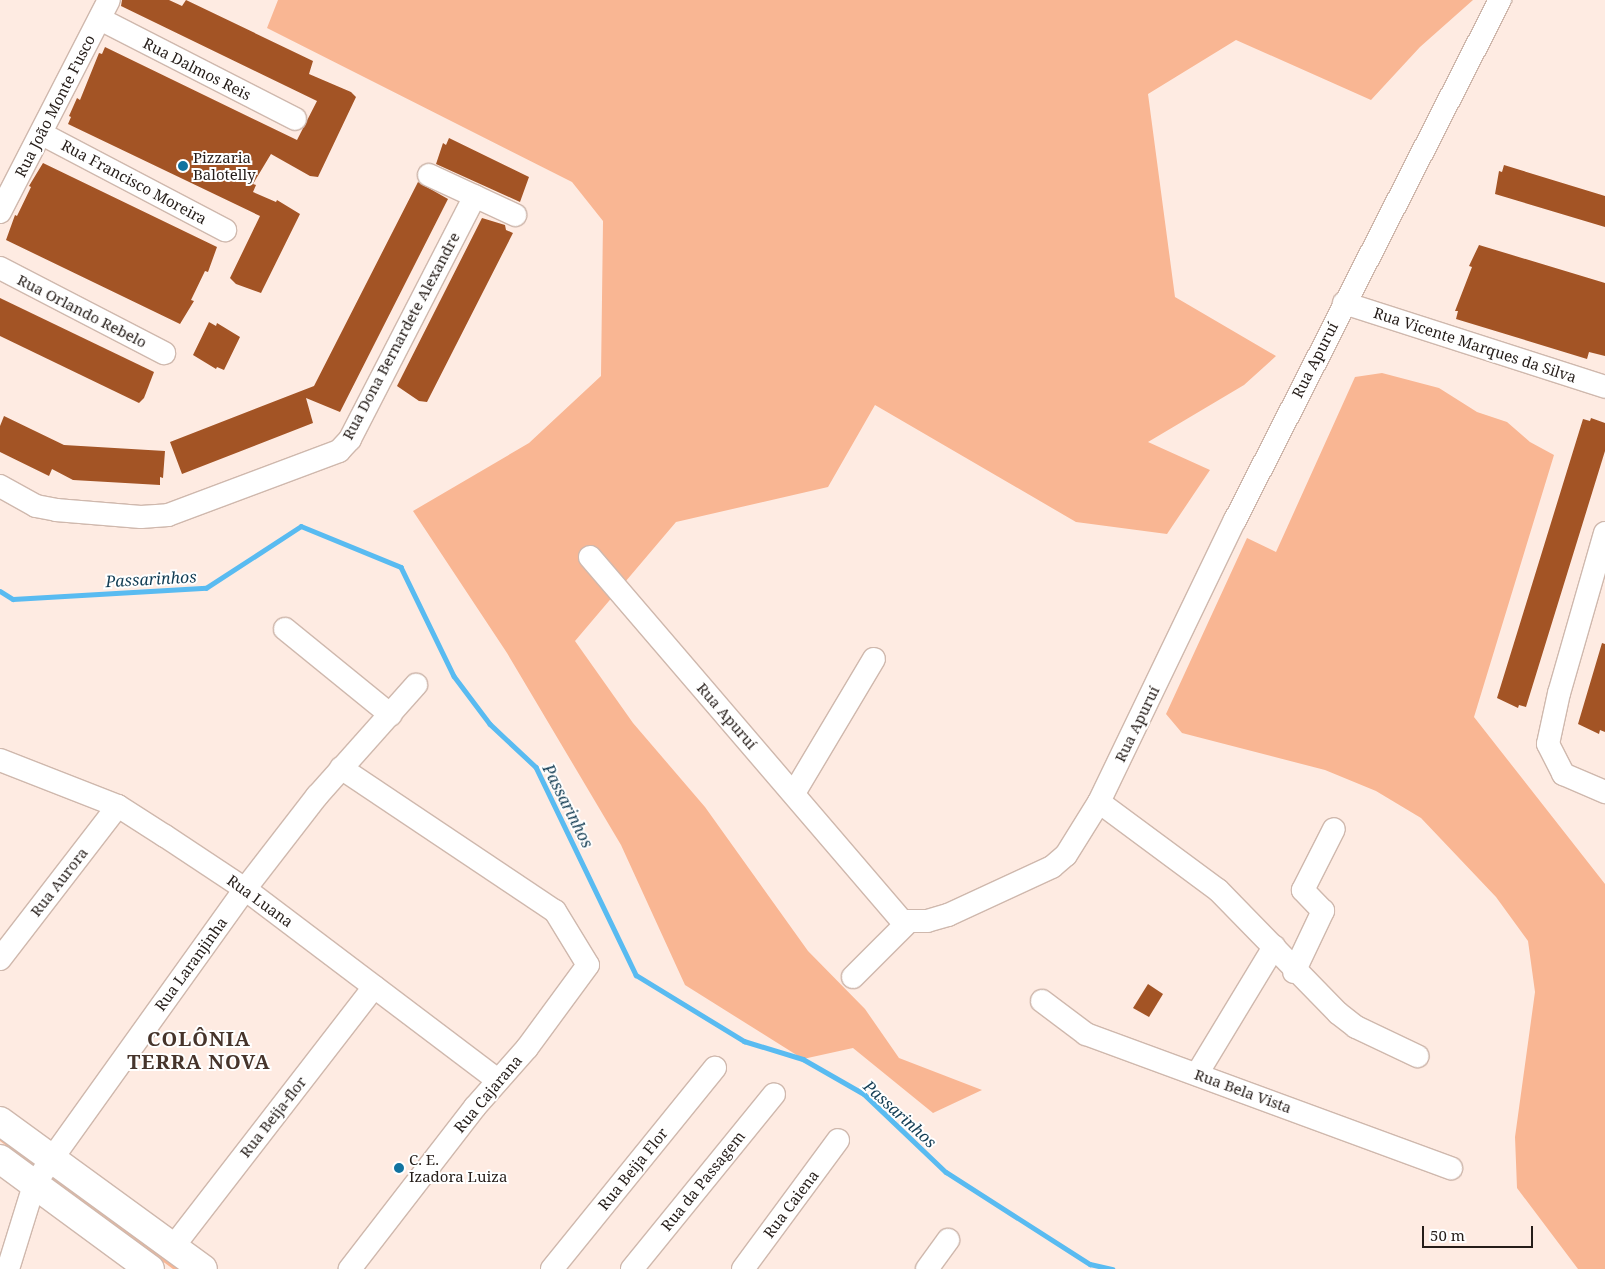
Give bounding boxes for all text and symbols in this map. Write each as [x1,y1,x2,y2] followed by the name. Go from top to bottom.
[11,32,99,180] street label: Rua João Monte Fusco
[140,34,254,104] street label: Rua Dalmos Reis
[58,136,210,228] street label: Rua Francisco Moreira
[193,148,256,183] place label: Pizzaria Balotelly
[177,160,189,172] marker: Pizzaria Balotelly
[339,229,463,443] street label: Rua Dona Bernardete Alexandre
[14,271,150,351] street label: Rua Orlando Rebelo
[1371,304,1579,386] street label: Rua Vicente Marques da Silva
[1288,319,1342,401] street label: Rua Apuruí
[105,567,197,591] water label: Passarinhos
[693,679,761,753] street label: Rua Apuruí
[1111,683,1163,765] street label: Rua Apuruí
[539,761,597,851] water label: Passarinhos
[27,844,91,920] street label: Rua Aurora
[224,871,296,931] street label: Rua Luana
[151,914,231,1014] street label: Rua Laranjinha
[126,1027,272,1074] district label: COLÔNIA TERRA NOVA
[450,1052,526,1136] street label: Rua Cajarana
[1192,1065,1294,1117] street label: Rua Bela Vista
[236,1073,310,1161] street label: Rua Beija-flor
[860,1076,940,1152] water label: Passarinhos
[594,1124,672,1214] street label: Rua Beija Flor
[657,1128,749,1234] street label: Rua da Passagem
[409,1150,507,1185] place label: C. E. Izadora Luiza
[393,1162,405,1174] marker: C. E. Izadora Luiza
[760,1167,822,1241] street label: Rua Caiena
[1425,1216,1536,1248] scale bar
[1430,1225,1465,1245] text: 50 m

